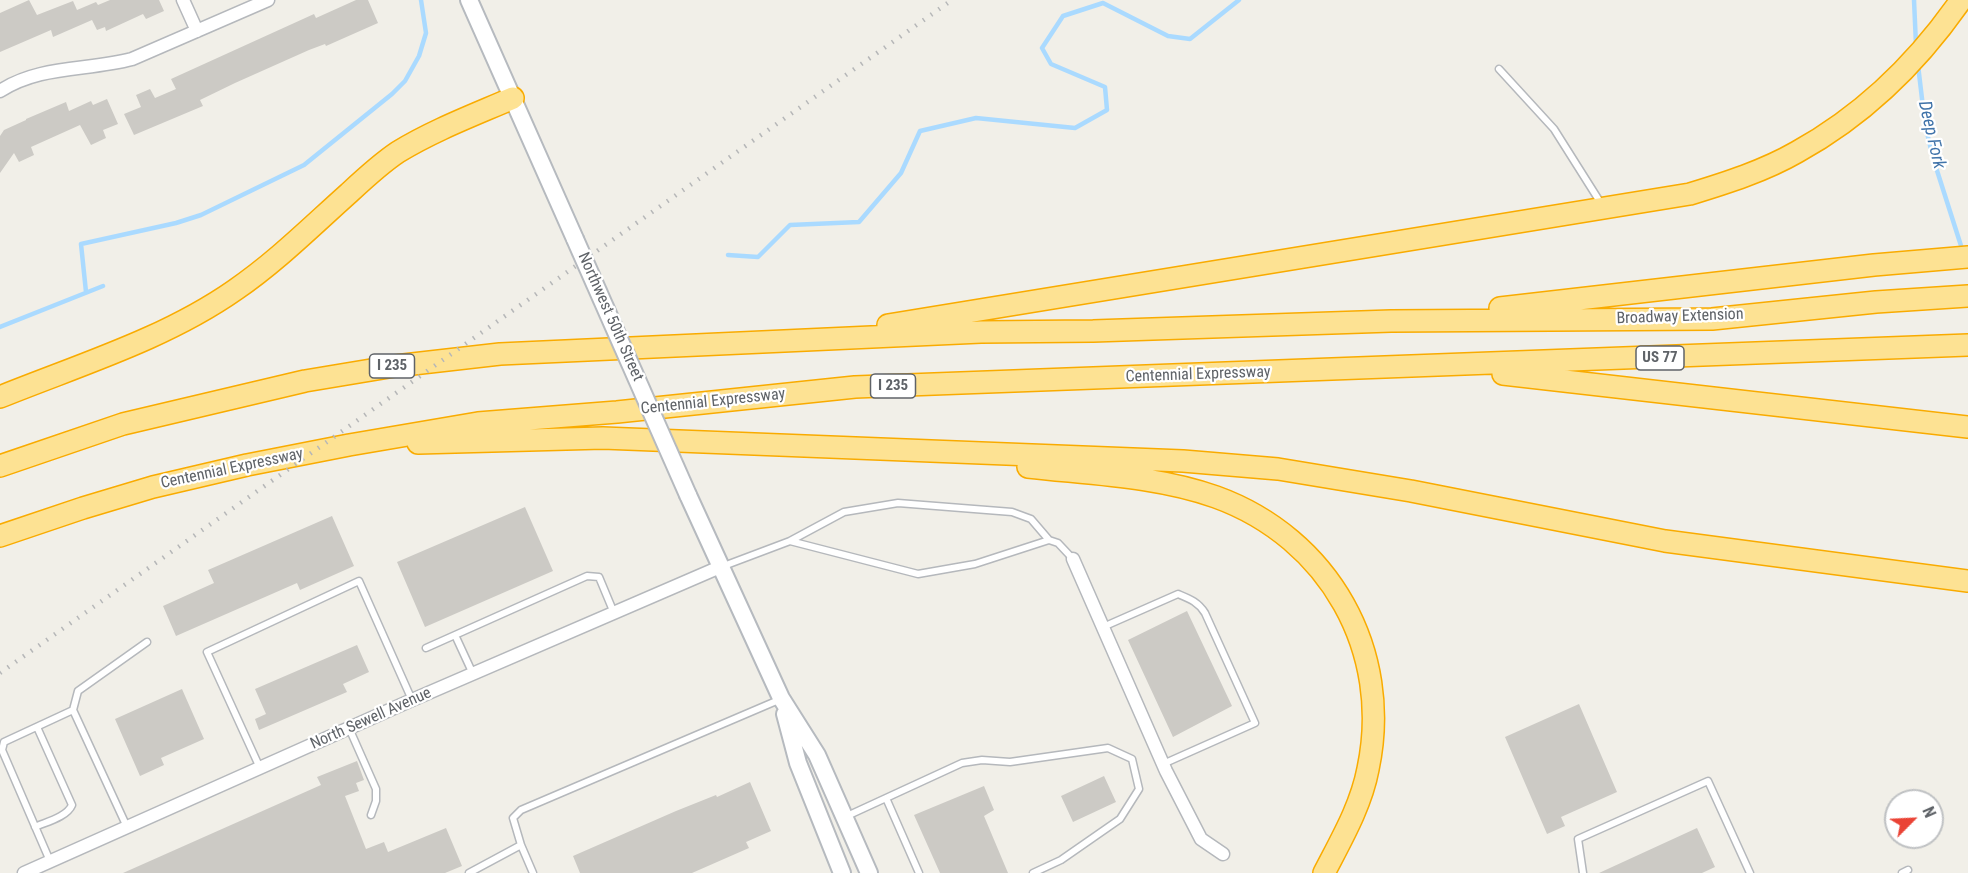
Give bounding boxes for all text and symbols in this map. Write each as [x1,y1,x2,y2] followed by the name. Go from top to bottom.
[1913,99,1949,171] water label: Deep Fork
[573,250,647,384] street label: Northwest 50th Street
[1616,305,1744,329] street label: Broadway Extension
[1636,346,1684,370] road number: US 77
[370,354,414,378] road number: I 235
[1125,363,1271,387] street label: Centennial Expressway
[870,374,916,398] road number: I 235
[640,385,786,419] street label: Centennial Expressway
[159,445,305,493] street label: Centennial Expressway
[308,684,434,754] street label: North Sewell Avenue
[1884,789,1944,849] north arrow
[1918,804,1940,821] text: N

